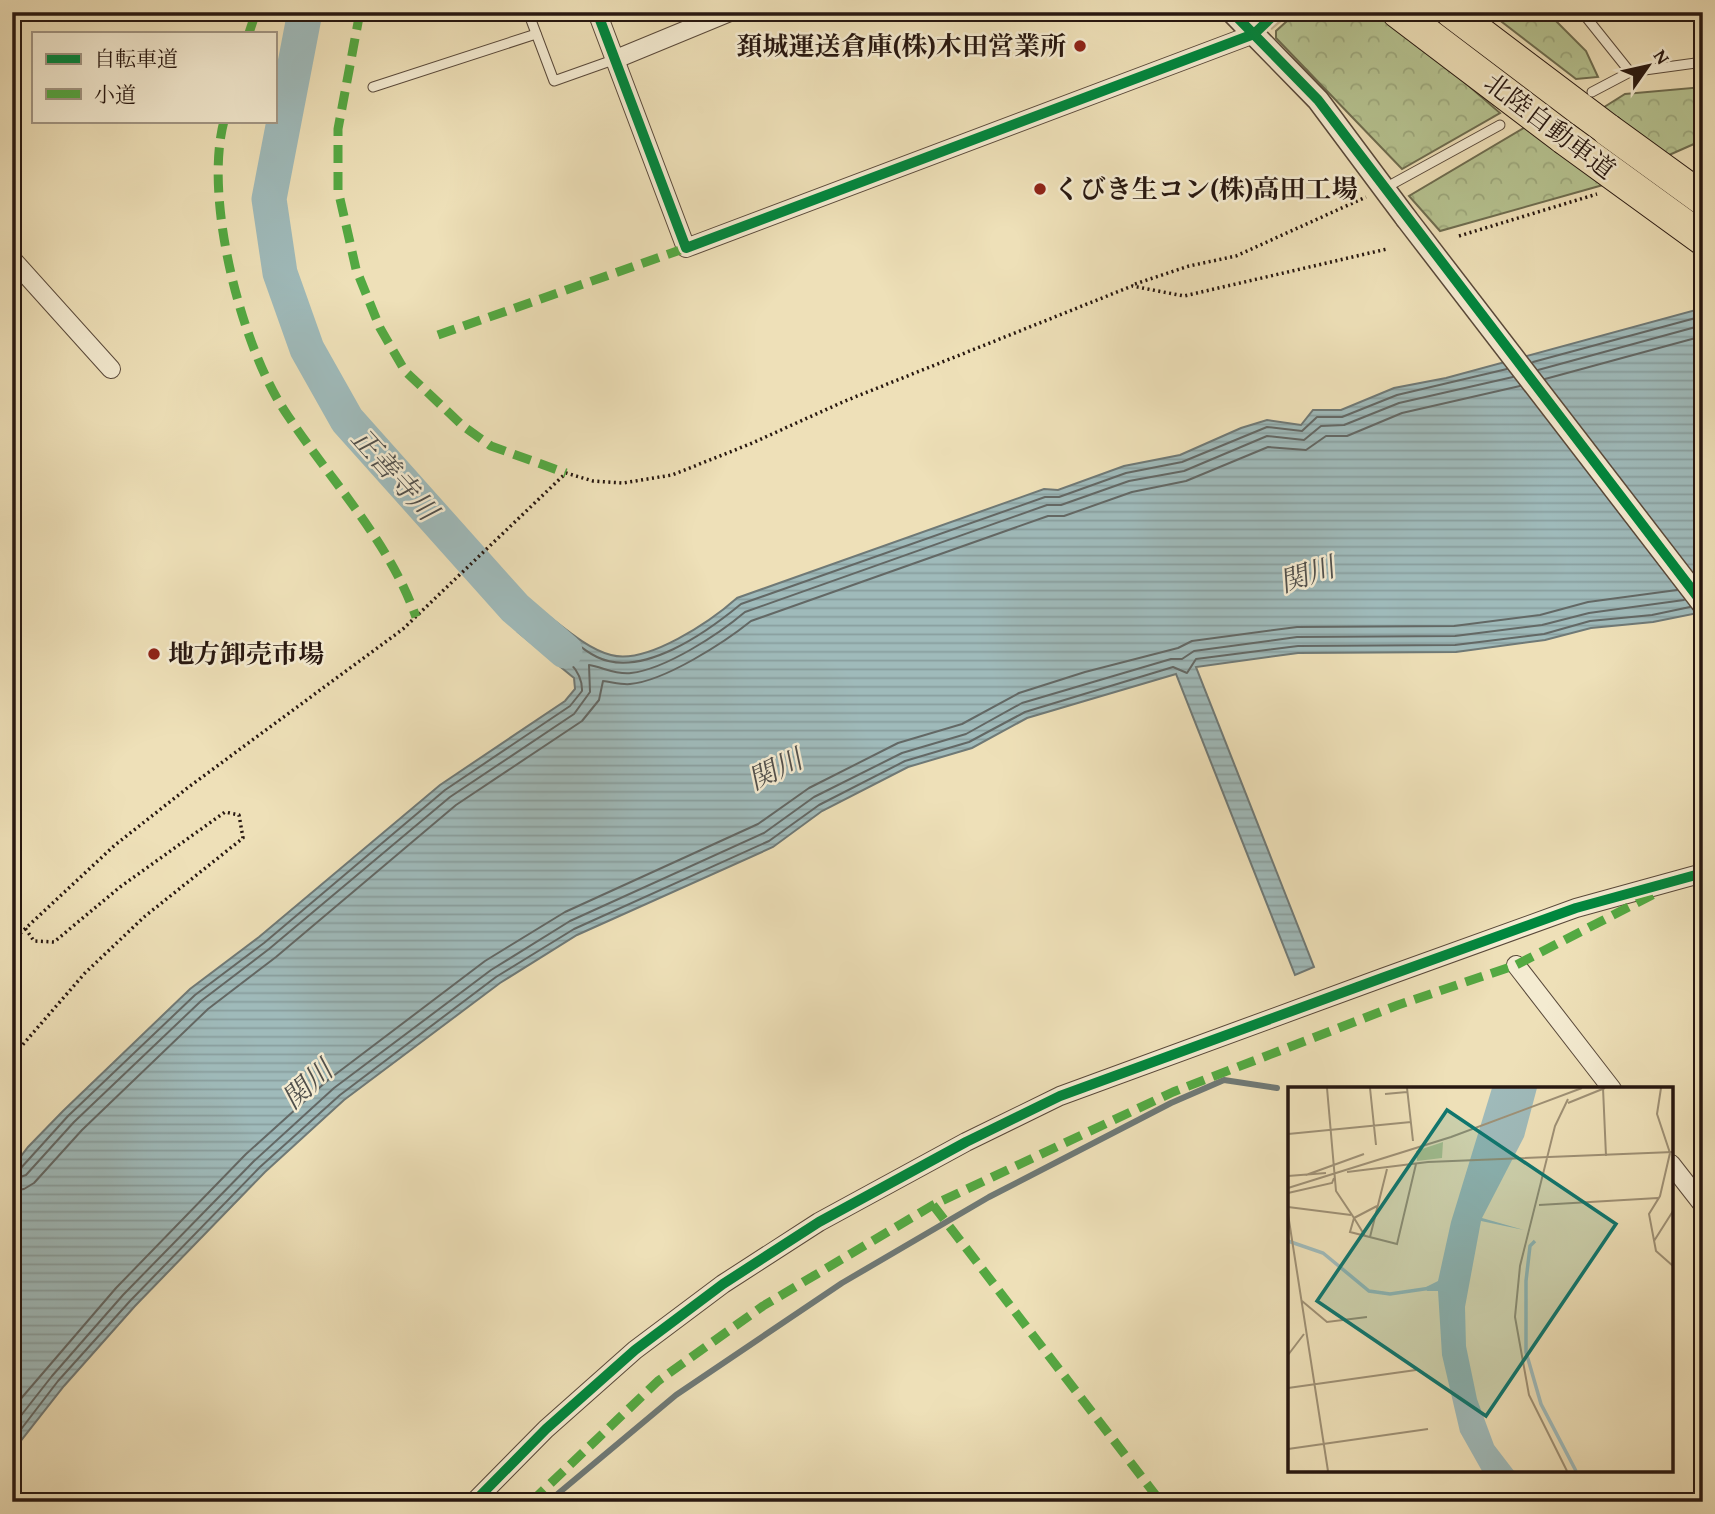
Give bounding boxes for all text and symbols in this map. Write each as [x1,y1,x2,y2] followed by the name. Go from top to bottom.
[737,26,1066,65] place label: 頚城運送倉庫(株)木田営業所
[32,32,276,122] legend
[1614,32,1684,102] north arrow
[1072,38,1088,54] marker: 頚城運送倉庫(株)木田営業所
[94,43,178,74] text: 自転車道
[1647,43,1677,70] text: N
[1476,63,1624,188] street label: 北陸自動車道
[94,79,136,110] text: 小道
[1054,169,1358,208] place label: くびき生コン(株)高田工場
[1032,181,1048,197] marker: くびき生コン(株)高田工場
[343,418,450,531] water label: 正善寺川
[1274,544,1343,602] water label: 関川
[168,634,324,673] place label: 地方卸売市場
[146,646,162,662] marker: 地方卸売市場
[741,737,812,799] water label: 関川
[272,1048,343,1118] water label: 関川
[1288,1087,1673,1472] inset map

